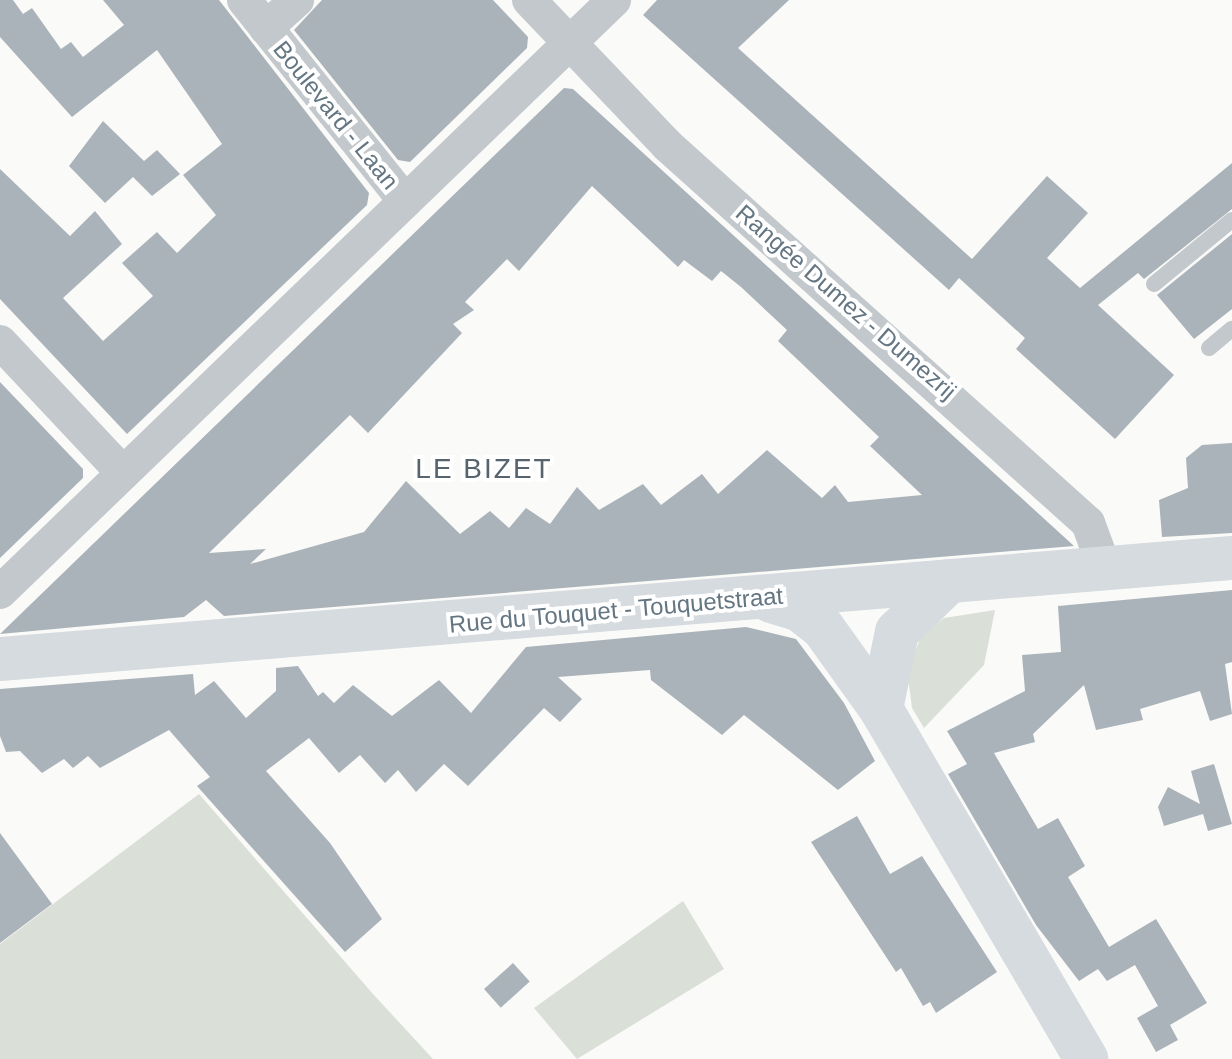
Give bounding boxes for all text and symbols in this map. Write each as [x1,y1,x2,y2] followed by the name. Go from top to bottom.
[267,35,405,195] street label: Boulevard - Laan
[730,198,962,406] street label: Rangée Dumez - Dumezrij
[415,452,553,486] district label: LE BIZET
[447,581,785,639] street label: Rue du Touquet - Touquetstraat

